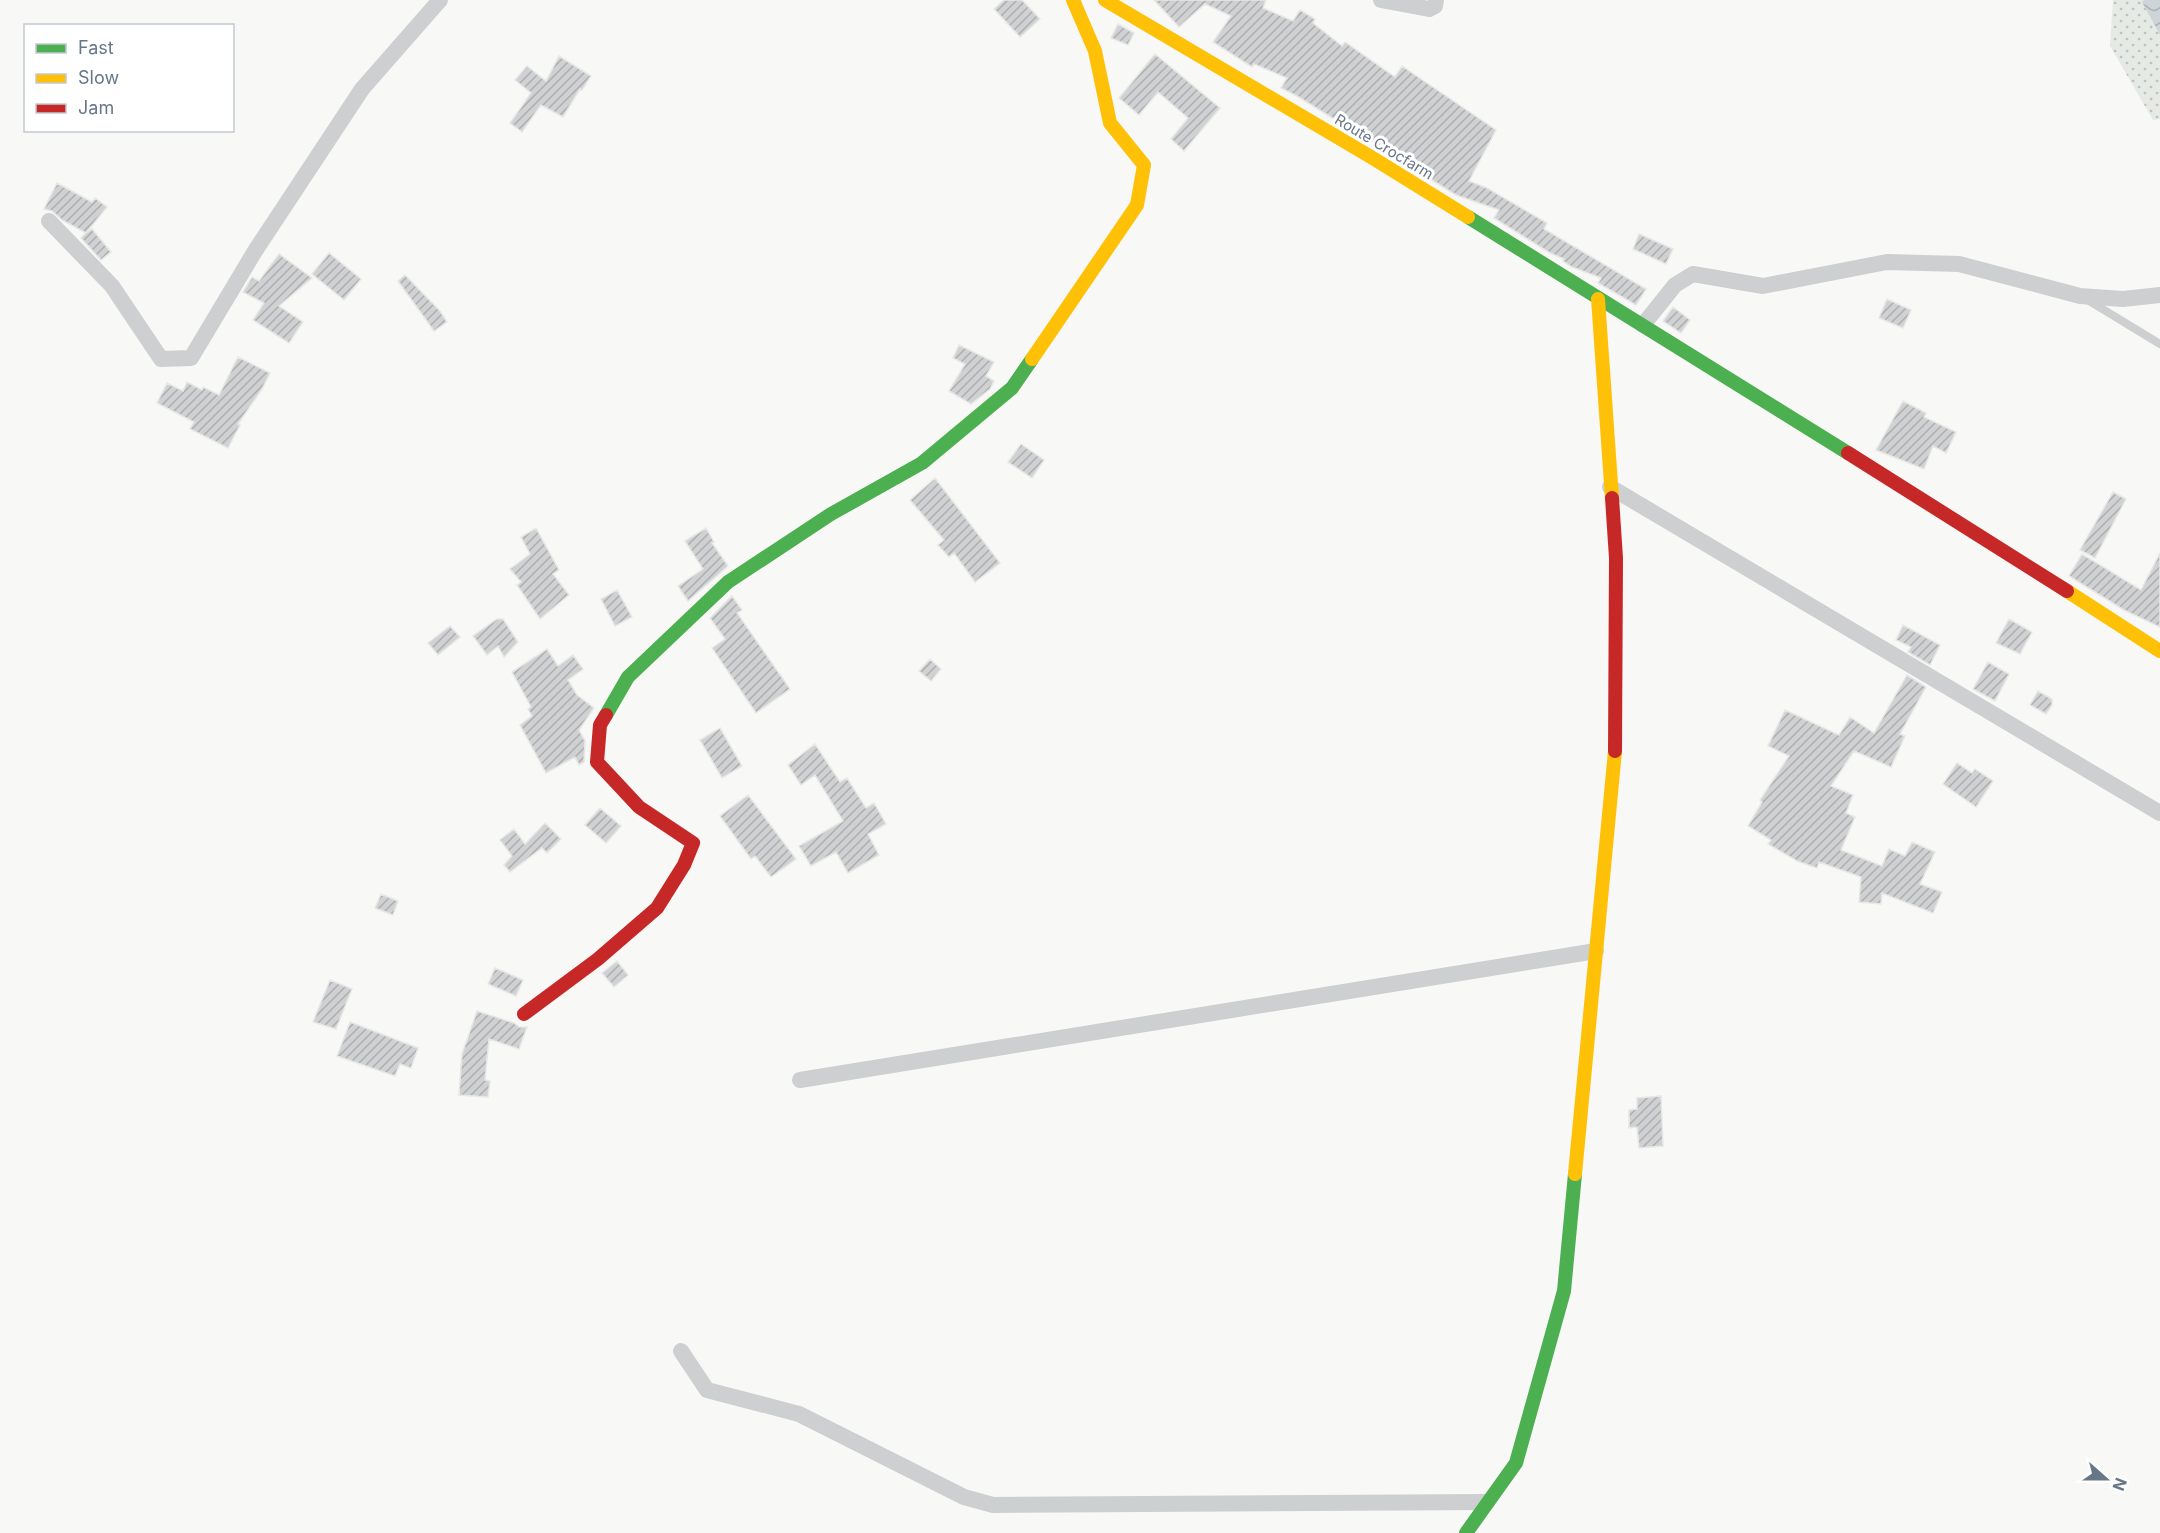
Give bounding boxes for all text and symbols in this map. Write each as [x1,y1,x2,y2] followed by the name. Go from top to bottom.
[24,24,234,132] legend
[78,37,114,58] text: Fast
[78,67,119,88] text: Slow
[78,97,114,118] text: Jam
[1331,110,1437,183] street label: Route Crocfarm
[2076,1449,2136,1509] north arrow
[2108,1475,2132,1494] text: N

